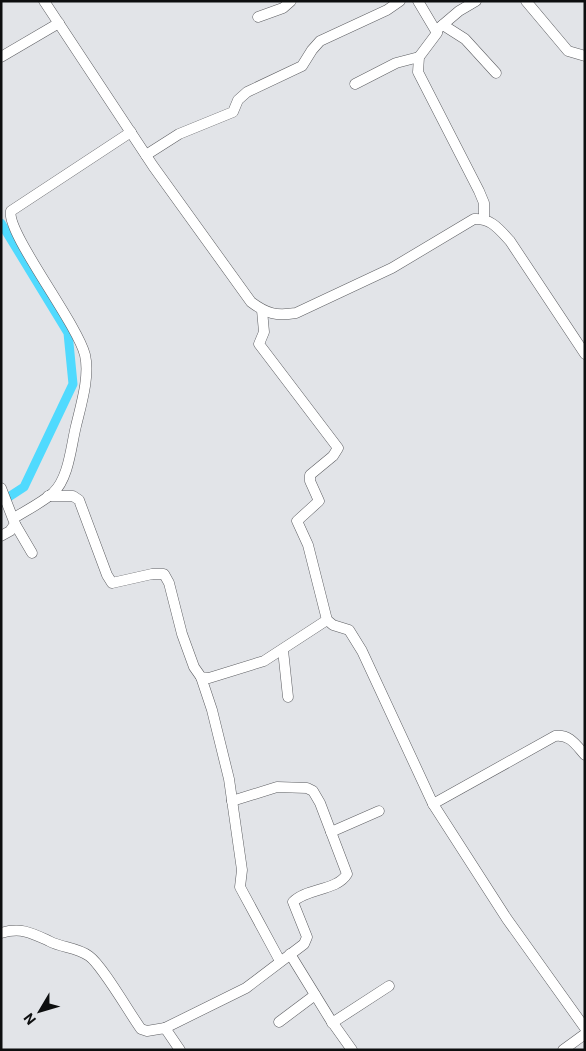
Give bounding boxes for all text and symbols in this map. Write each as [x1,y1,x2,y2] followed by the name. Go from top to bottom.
[15,986,65,1036] north arrow
[20,1010,39,1028] text: N

